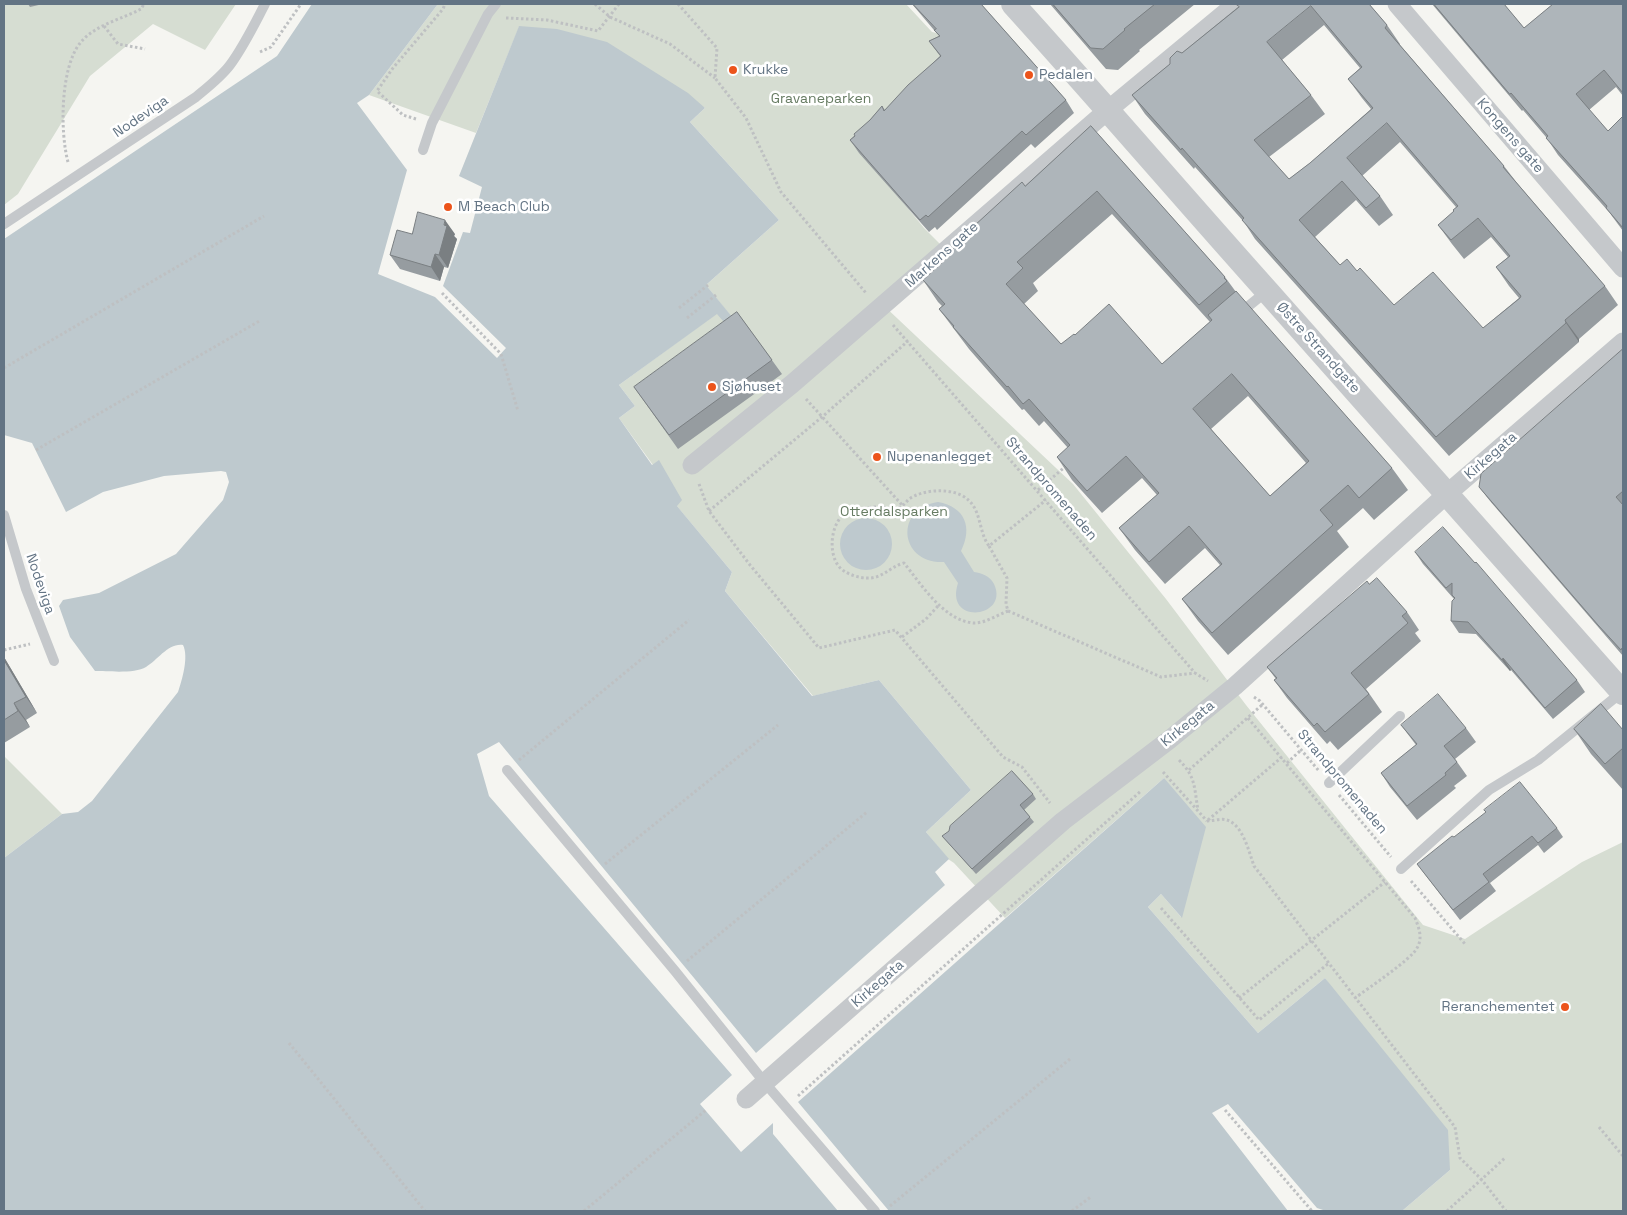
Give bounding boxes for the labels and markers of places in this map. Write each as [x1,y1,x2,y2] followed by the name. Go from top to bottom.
[743,62,788,78] place label: Krukke
[727,64,739,76] marker: Krukke
[1039,67,1093,83] place label: Pedalen
[1023,69,1035,81] marker: Pedalen
[458,199,550,215] place label: M Beach Club
[442,201,454,213] marker: M Beach Club
[722,379,782,395] place label: Sjøhuset
[706,381,718,393] marker: Sjøhuset
[887,449,992,465] place label: Nupenanlegget
[871,451,883,463] marker: Nupenanlegget
[1442,999,1555,1015] place label: Reranchementet
[1559,1001,1571,1013] marker: Reranchementet

